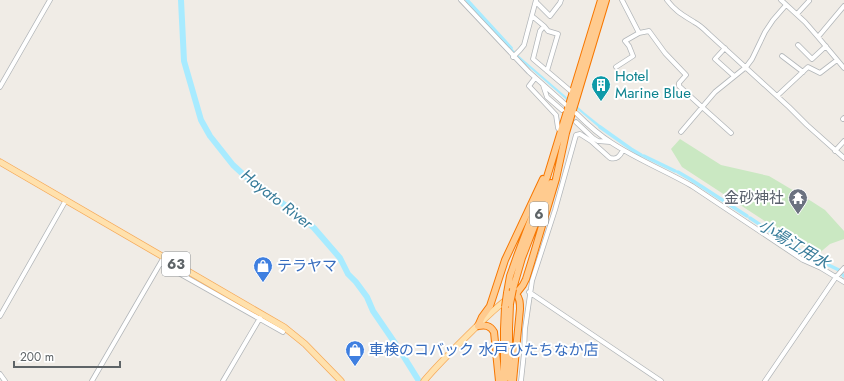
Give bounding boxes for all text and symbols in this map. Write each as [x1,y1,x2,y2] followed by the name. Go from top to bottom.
[615,65,691,104] place label: Hotel Marine Blue
[590,74,612,102] building icon: Hotel Marine Blue
[236,164,319,235] water label: Hayato River
[724,187,784,209] place label: 金砂神社
[787,187,809,215] temple icon: 金砂神社
[530,202,548,226] road number: 6
[754,214,836,275] water label: 小場江用水
[162,252,190,276] road number: 63
[252,255,274,283] shop icon: テラヤマ
[277,255,337,277] place label: テラヤマ
[344,339,366,367] shop icon: 車検のコバック 水戸ひたちなか店
[369,339,599,361] place label: 車検のコバック 水戸ひたちなか店
[14,343,120,369] scale bar
[20,348,54,366] text: 200 m

